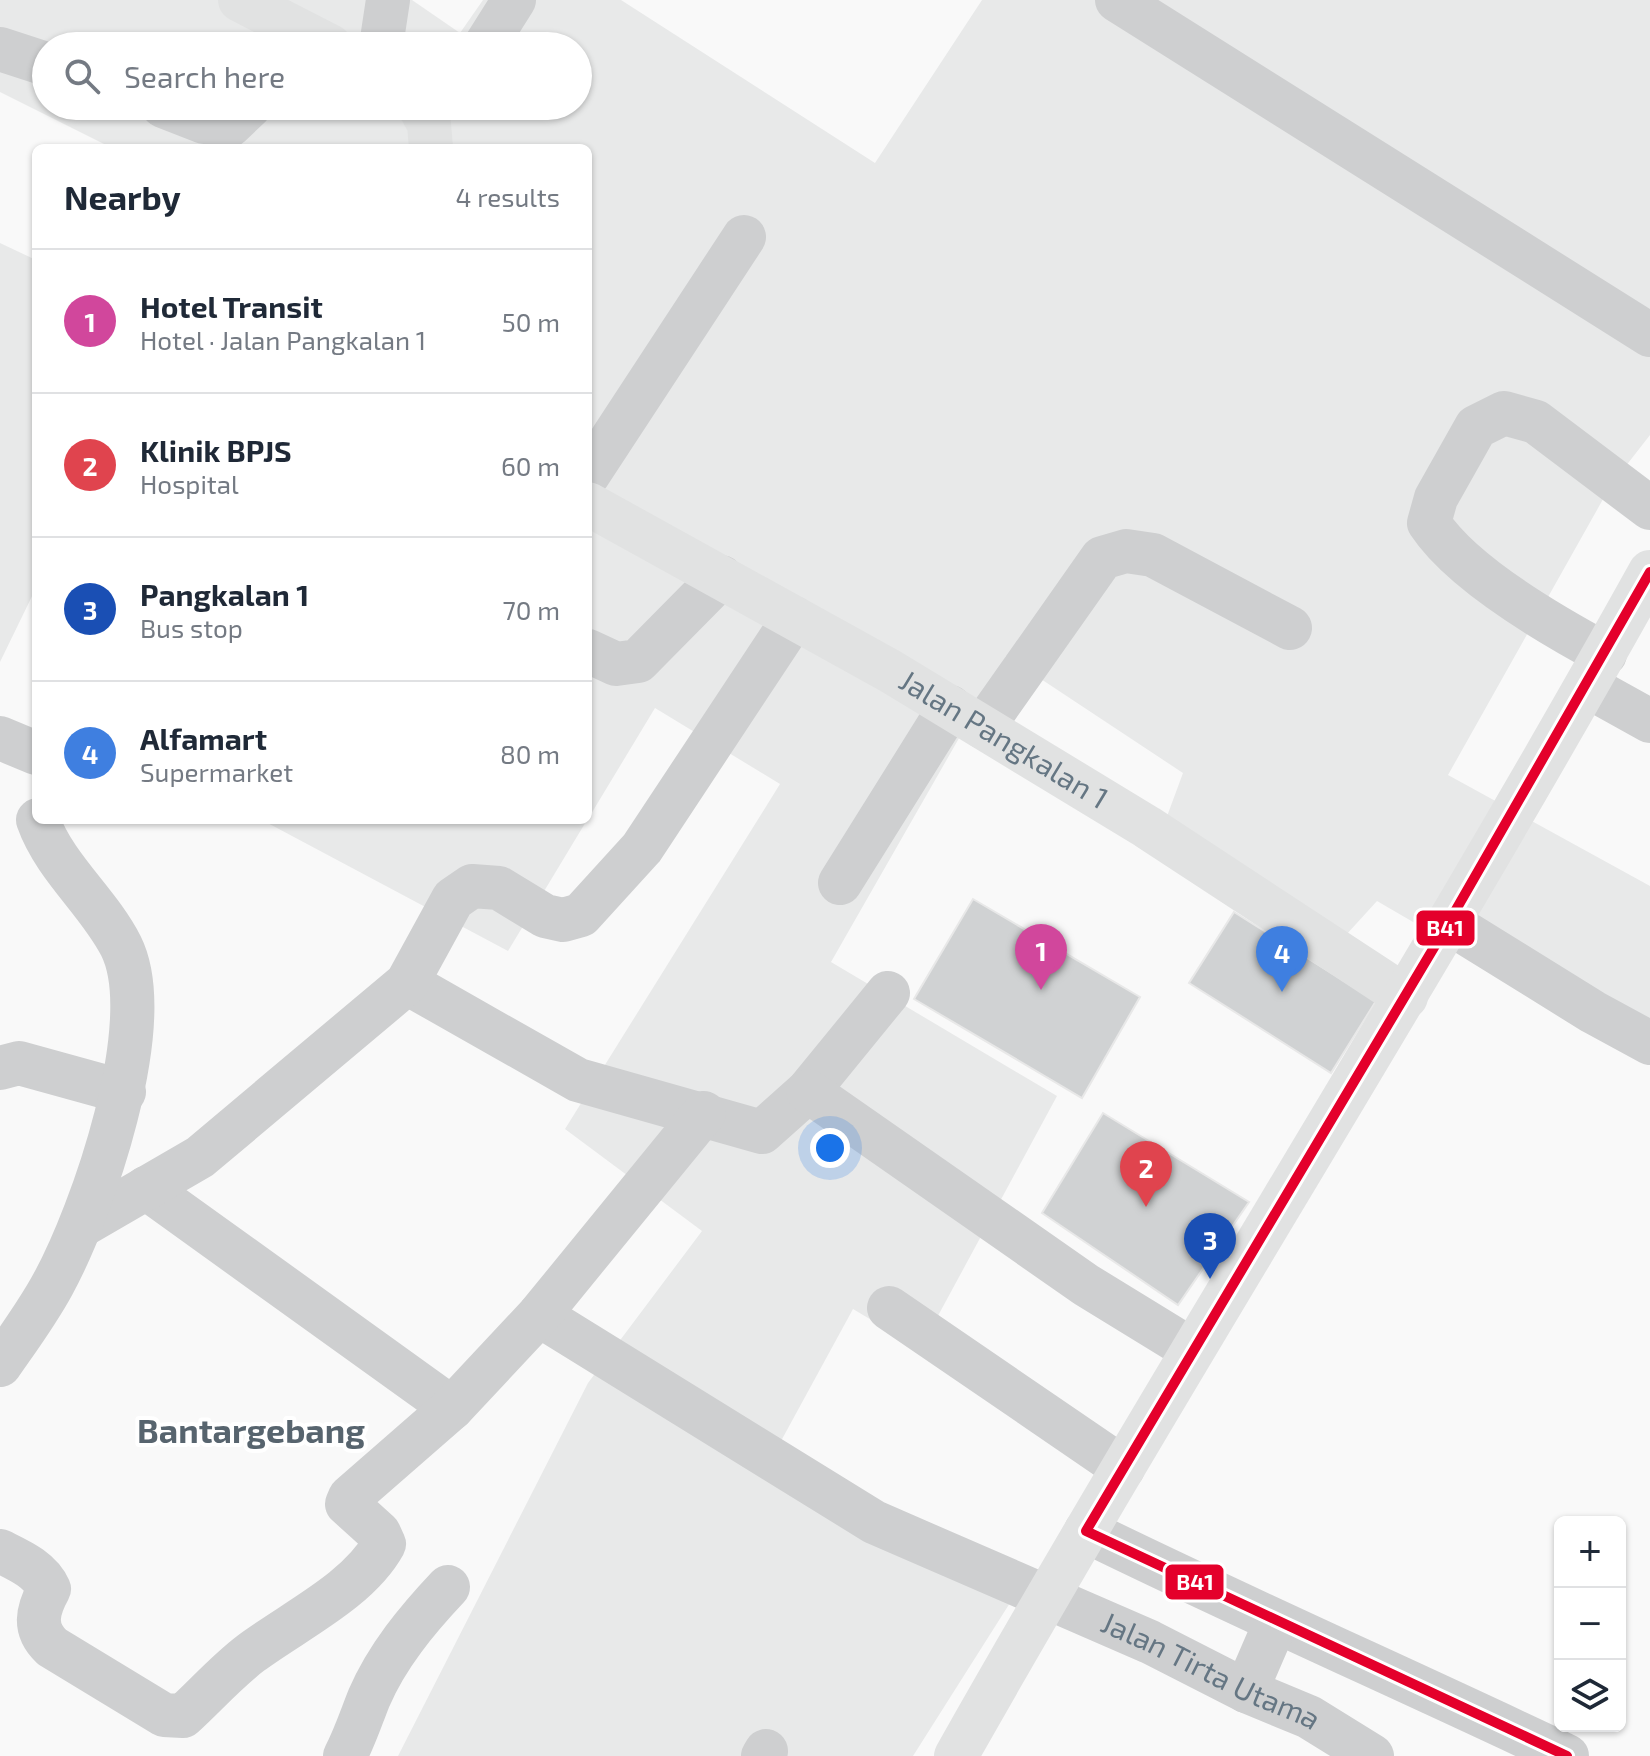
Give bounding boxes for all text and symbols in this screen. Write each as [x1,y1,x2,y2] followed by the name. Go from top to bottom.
[32,32,592,120] search box
[60,54,104,98] icon: search
[124,58,285,94] text: Search here
[64,176,181,217] text: Nearby
[455,181,560,212] text: 4 results
[140,288,323,324] text: Hotel Transit
[84,306,96,337] text: 1
[502,306,560,337] text: 50 m
[140,324,426,355] text: Hotel · Jalan Pangkalan 1
[140,432,292,468] text: Klinik BPJS
[82,450,98,481] text: 2
[501,450,560,481] text: 60 m
[140,468,239,499] text: Hospital
[140,576,309,612] text: Pangkalan 1
[83,594,97,625] text: 3
[502,594,560,625] text: 70 m
[140,612,243,643] text: Bus stop
[894,661,1116,815] street label: Jalan Pangkalan 1
[140,720,267,756] text: Alfamart
[82,738,98,769] text: 4
[500,738,560,769] text: 80 m
[140,756,293,787] text: Supermarket
[1415,909,1476,947] line badge: B41
[1426,914,1464,940] text: B41
[1015,924,1067,990] pin: 1
[1256,926,1308,992] pin: 4
[810,1128,850,1168] your location
[1120,1141,1172,1207] pin: 2
[1184,1213,1236,1279] pin: 3
[137,1409,365,1450] district label: Bantargebang
[1554,1516,1626,1732] map controls
[1554,1516,1626,1588] button: +
[1164,1563,1225,1601] line badge: B41
[1176,1568,1214,1594] text: B41
[1554,1588,1626,1660] button: −
[1096,1603,1328,1736] street label: Jalan Tirta Utama
[1554,1660,1626,1732] button: layers

